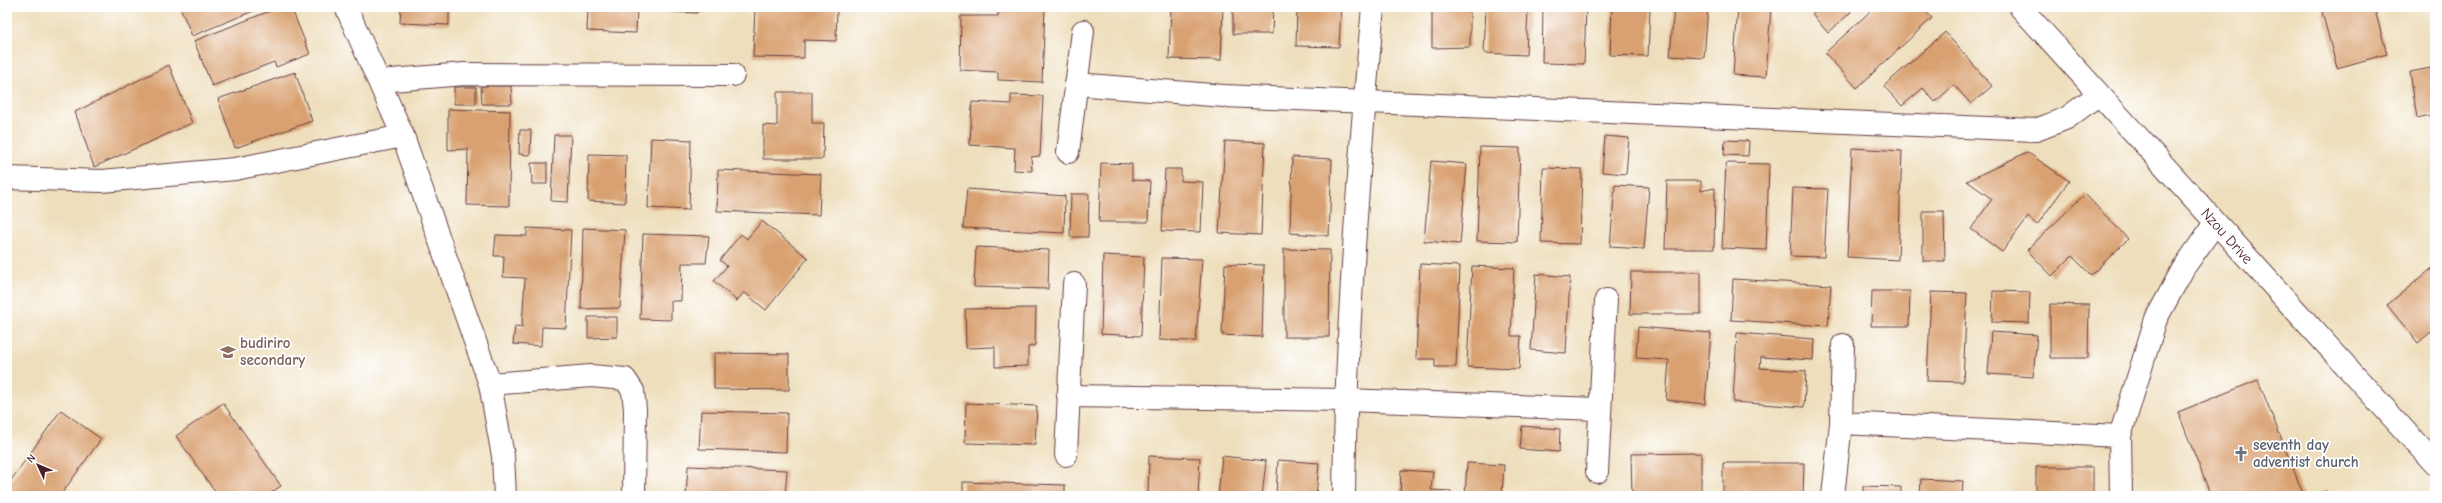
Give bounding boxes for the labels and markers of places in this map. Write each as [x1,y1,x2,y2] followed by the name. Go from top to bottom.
[240,334,305,369] place label: budiriro secondary
[219,343,237,361] school or university icon: budiriro secondary
[2253,436,2359,471] place label: seventh day adventist church
[2232,445,2250,463] church icon: seventh day adventist church

